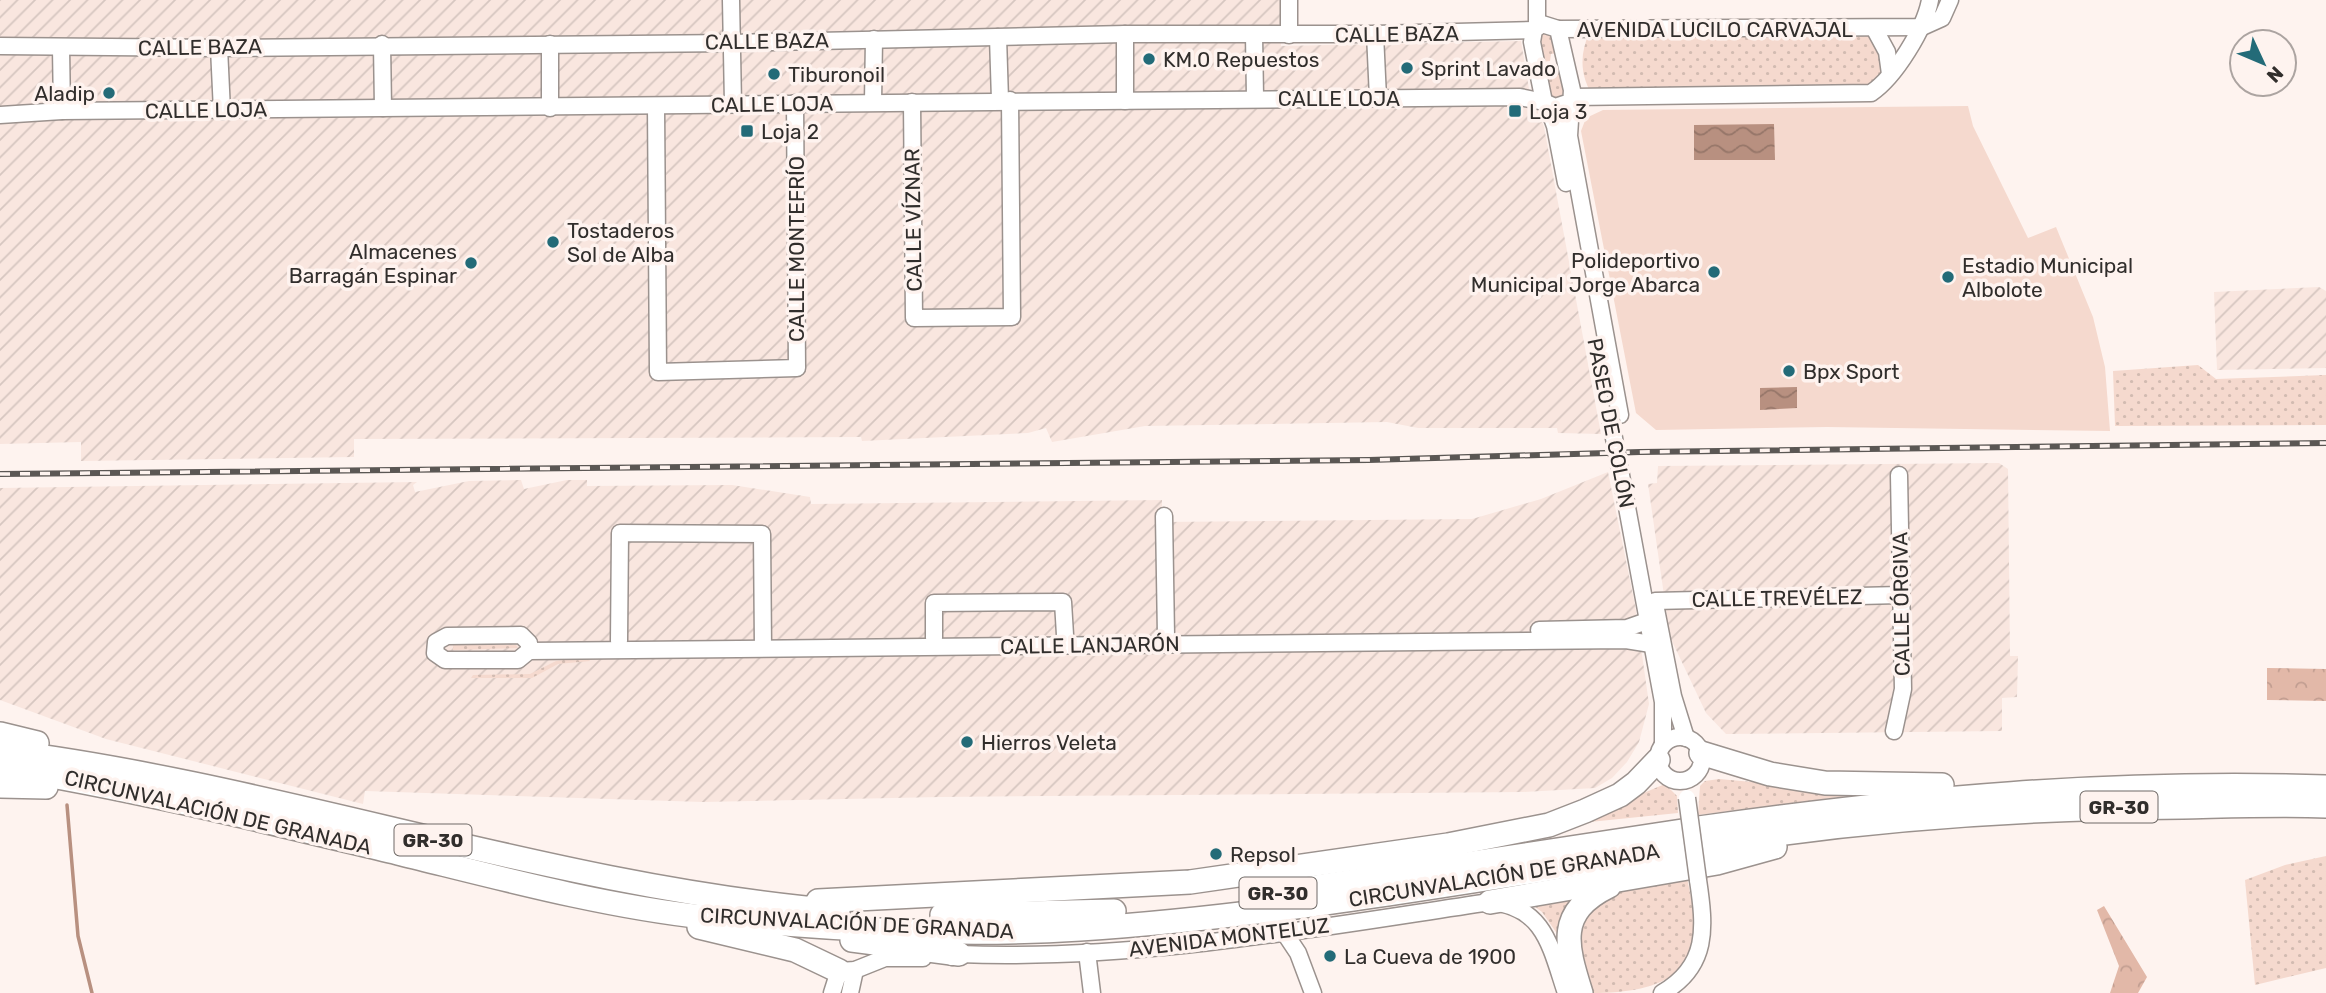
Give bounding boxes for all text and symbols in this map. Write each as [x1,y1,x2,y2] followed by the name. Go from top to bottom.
[1577,17,1853,42] street label: AVENIDA LUCILO CARVAJAL
[1335,20,1459,48] street label: CALLE BAZA
[705,27,829,55] street label: CALLE BAZA
[2228,28,2298,98] north arrow
[138,33,262,61] street label: CALLE BAZA
[1163,47,1320,72] place label: KM.0 Repuestos
[1141,51,1157,67] marker: KM.0 Repuestos
[1421,56,1556,81] place label: Sprint Lavado
[1399,60,1415,76] marker: Sprint Lavado
[788,62,885,87] place label: Tiburonoil
[2262,62,2288,87] text: N
[766,66,782,82] marker: Tiburonoil
[34,81,95,106] place label: Aladip
[101,85,117,101] marker: Aladip
[1278,86,1400,111] street label: CALLE LOJA
[711,90,833,118] street label: CALLE LOJA
[145,96,267,124] street label: CALLE LOJA
[1529,99,1587,124] place label: Loja 3
[1507,103,1523,119] marker: Loja 3
[761,119,819,144] place label: Loja 2
[739,123,755,139] marker: Loja 2
[899,148,927,292] street label: CALLE VÍZNAR
[784,156,809,342] street label: CALLE MONTEFRÍO
[567,218,675,267] place label: Tostaderos Sol de Alba
[545,234,561,250] marker: Tostaderos Sol de Alba
[289,239,457,288] place label: Almacenes Barragán Espinar
[1471,248,1700,297] place label: Polideportivo Municipal Jorge Abarca
[1962,253,2133,302] place label: Estadio Municipal Albolote
[463,255,479,271] marker: Almacenes Barragán Espinar
[1706,264,1722,280] marker: Polideportivo Municipal Jorge Abarca
[1940,269,1956,285] marker: Estadio Municipal Albolote
[1582,336,1640,510] street label: PASEO DE COLÓN
[1803,359,1900,384] place label: Bpx Sport
[1781,363,1797,379] marker: Bpx Sport
[1887,532,1915,676] street label: CALLE ÓRGIVA
[1691,584,1863,612] street label: CALLE TREVÉLEZ
[1000,631,1180,659] street label: CALLE LANJARÓN
[981,730,1117,755] place label: Hierros Veleta
[959,734,975,750] marker: Hierros Veleta
[62,764,374,860] street label: CIRCUNVALACIÓN DE GRANADA
[2080,792,2158,822] road number: GR-30
[394,824,472,856] road number: GR-30
[1347,838,1661,912] street label: CIRCUNVALACIÓN DE GRANADA
[1230,842,1296,867] place label: Repsol
[1208,846,1224,862] marker: Repsol
[1240,878,1316,908] road number: GR-30
[699,902,1015,944] street label: CIRCUNVALACIÓN DE GRANADA
[1127,912,1331,962] street label: AVENIDA MONTELUZ
[1344,944,1516,969] place label: La Cueva de 1900
[1322,948,1338,964] marker: La Cueva de 1900

